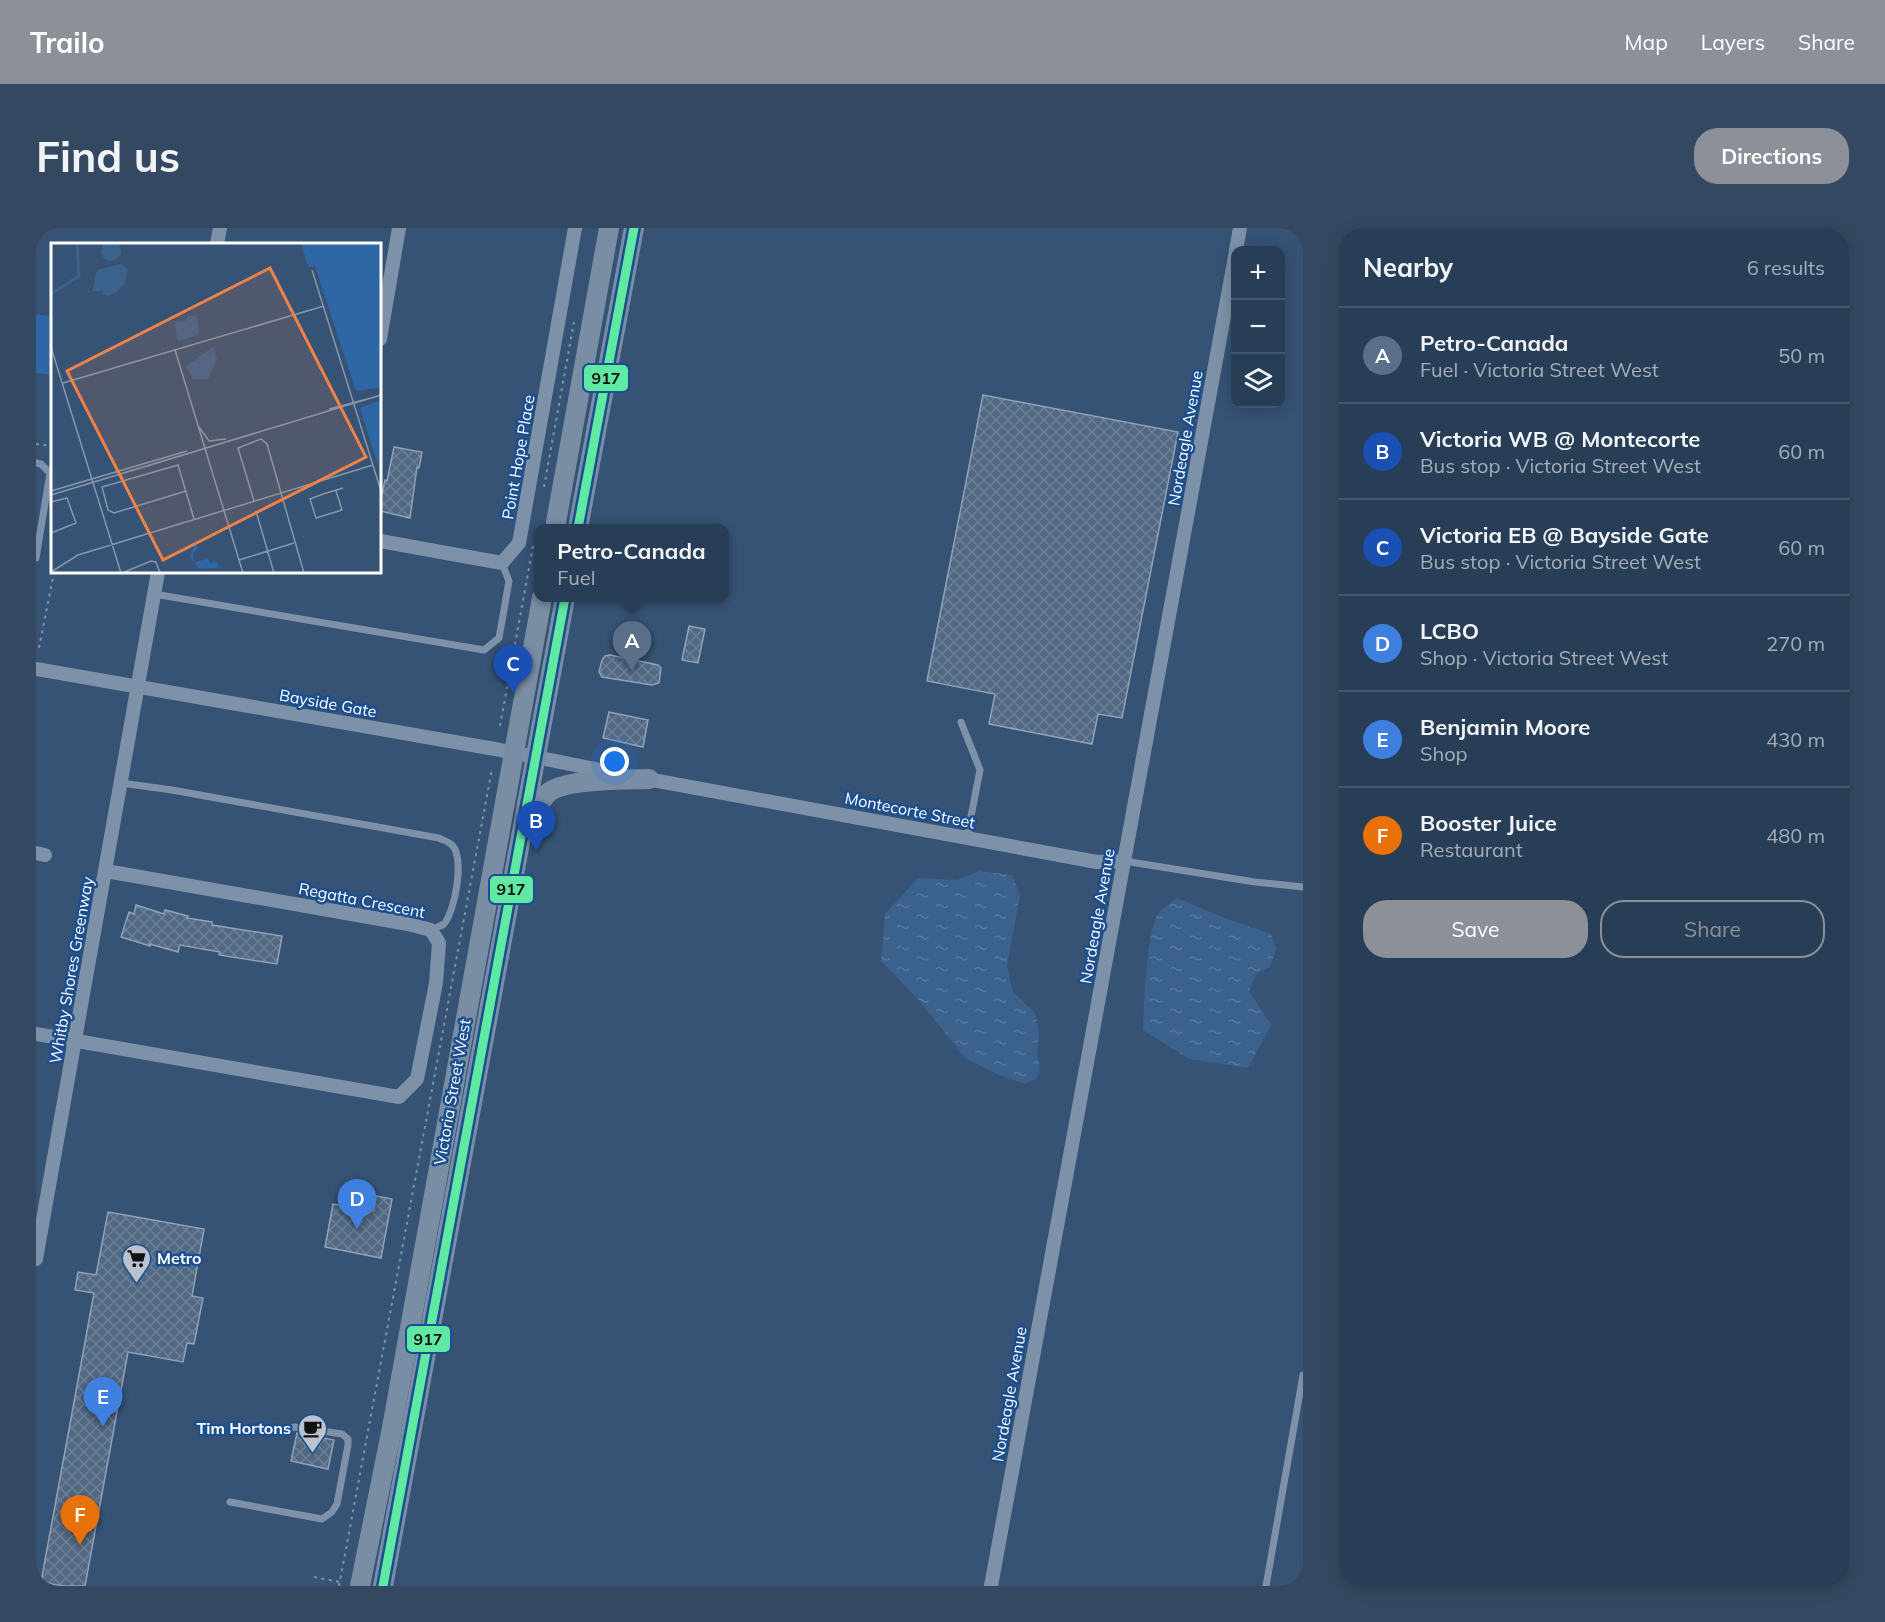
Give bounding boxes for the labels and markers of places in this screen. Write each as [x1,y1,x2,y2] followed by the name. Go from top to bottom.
[612,622,652,671] pin: A
[494,644,532,694] pin: C
[516,802,556,851] pin: B
[338,1180,376,1229] pin: D
[120,1242,152,1284] supermarket icon: Metro
[157,1248,201,1268] place label: Metro
[84,1378,122,1427] pin: E
[296,1412,328,1454] cafe icon: Tim Hortons
[196,1418,291,1438] place label: Tim Hortons
[60,1496,99,1545] pin: F

